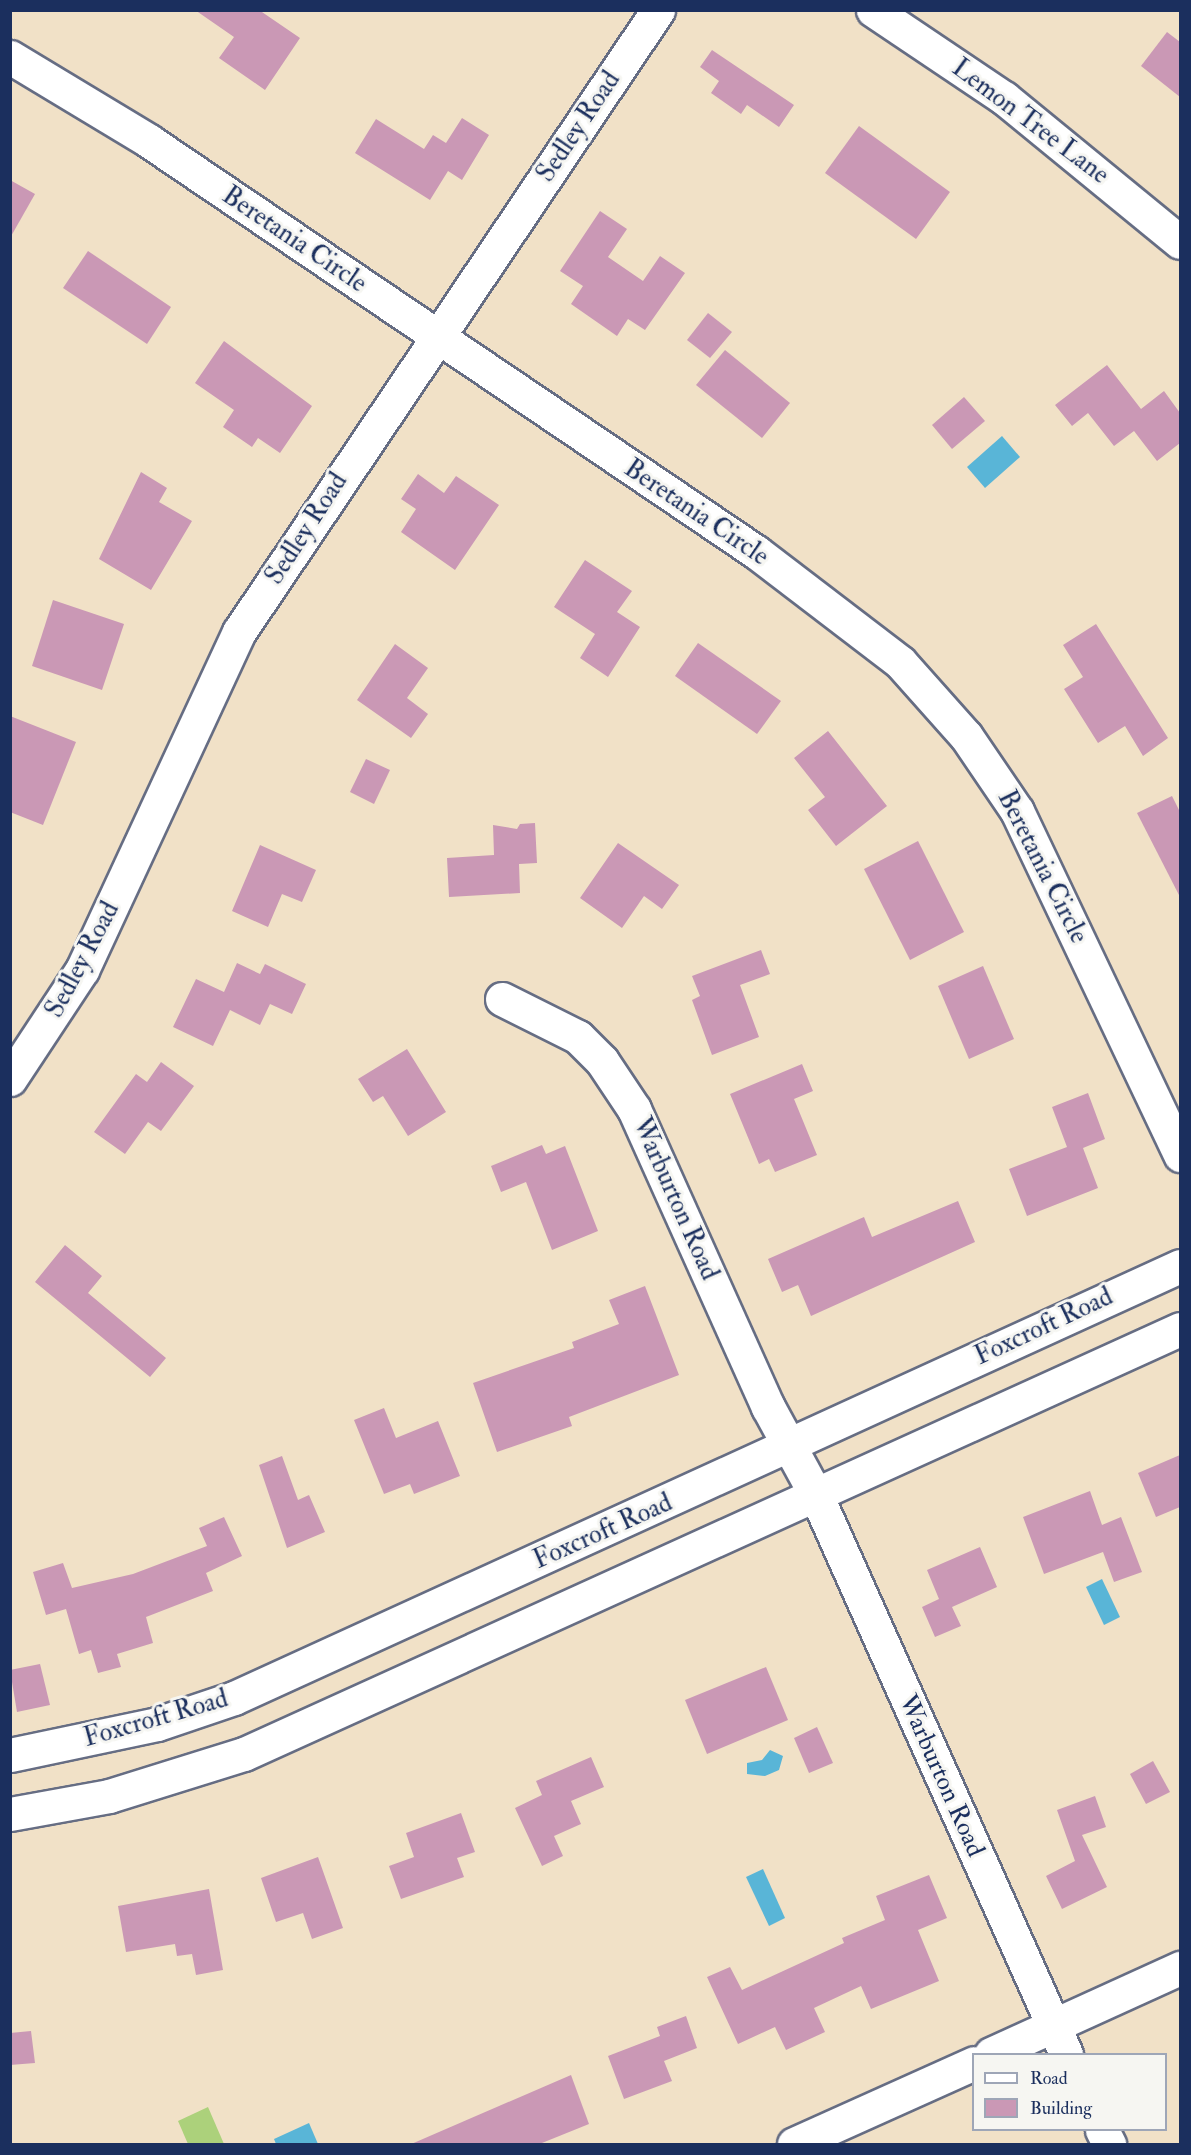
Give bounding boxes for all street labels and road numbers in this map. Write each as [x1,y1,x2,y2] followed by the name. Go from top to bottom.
[945,53,1115,191] street label: Lemon Tree Lane
[531,66,627,188] street label: Sedley Road
[216,180,372,300] street label: Beretania Circle
[618,453,774,573] street label: Beretania Circle
[259,467,355,591] street label: Sedley Road
[990,785,1094,949] street label: Beretania Circle
[39,897,127,1023] street label: Sedley Road
[625,1113,725,1285] street label: Warburton Road
[970,1281,1118,1373] street label: Foxcroft Road
[529,1488,677,1576] street label: Foxcroft Road
[80,1684,232,1754] street label: Foxcroft Road
[891,1690,991,1862] street label: Warburton Road

